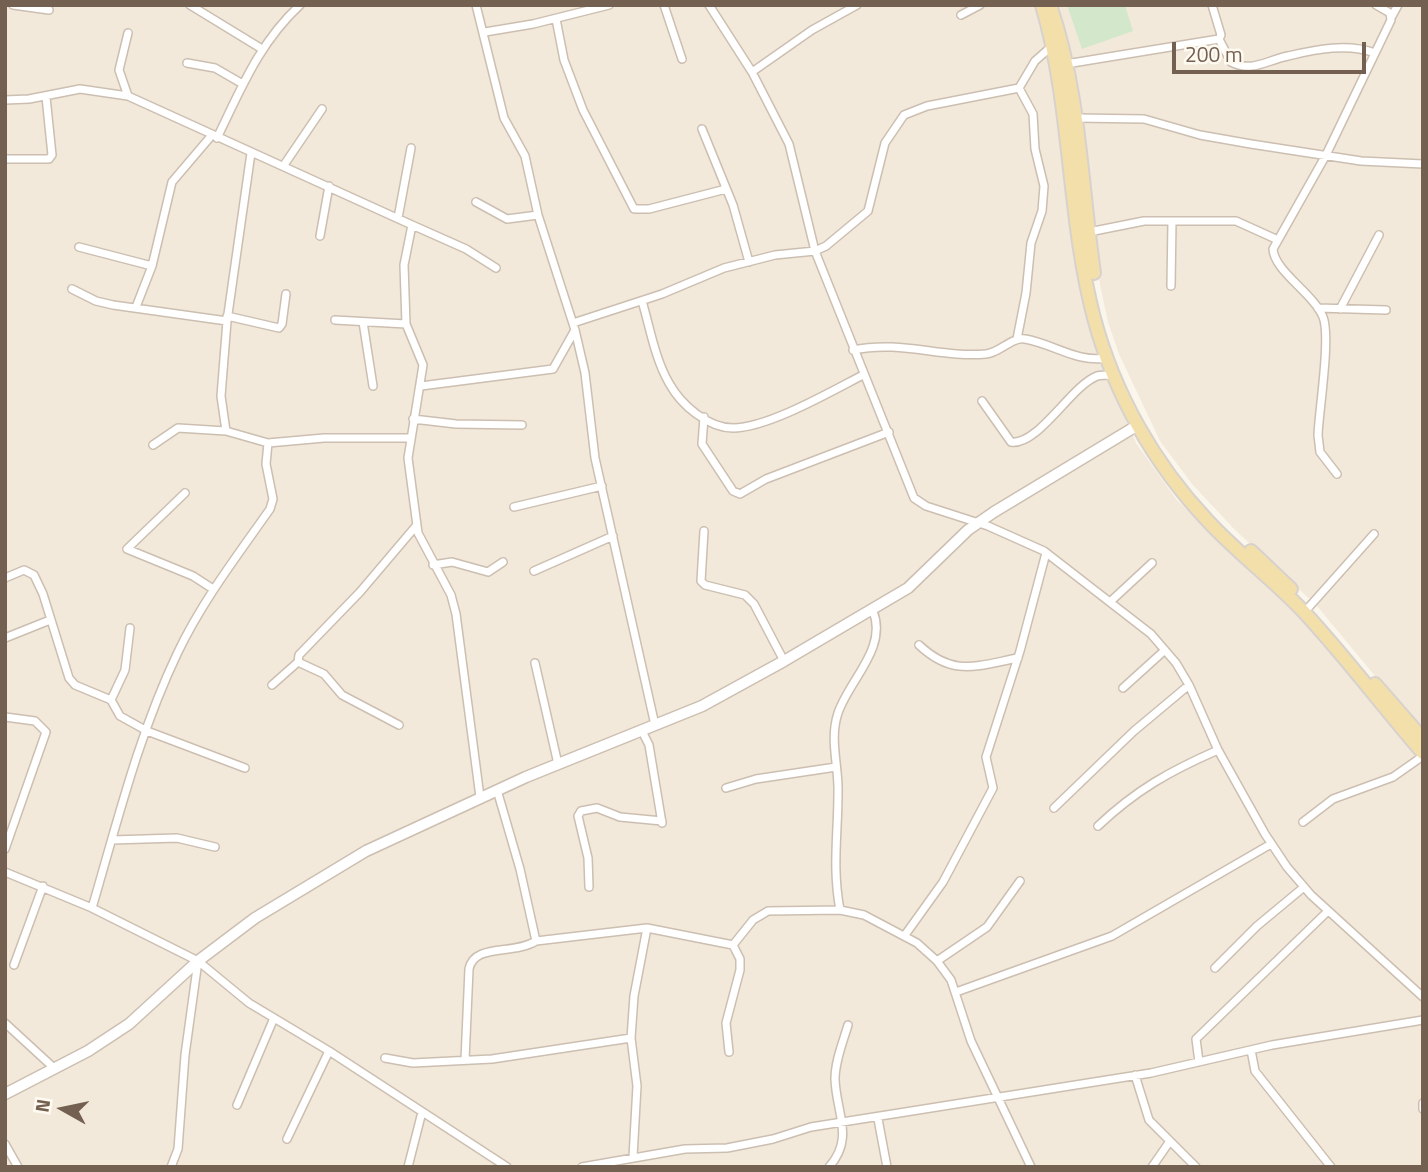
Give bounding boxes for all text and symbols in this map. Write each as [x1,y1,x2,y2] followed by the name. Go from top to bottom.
[1176,28,1370,72] scale bar
[1185,38,1242,70] text: 200 m
[28,1074,98,1144] north arrow
[26,1097,57,1114] text: N

